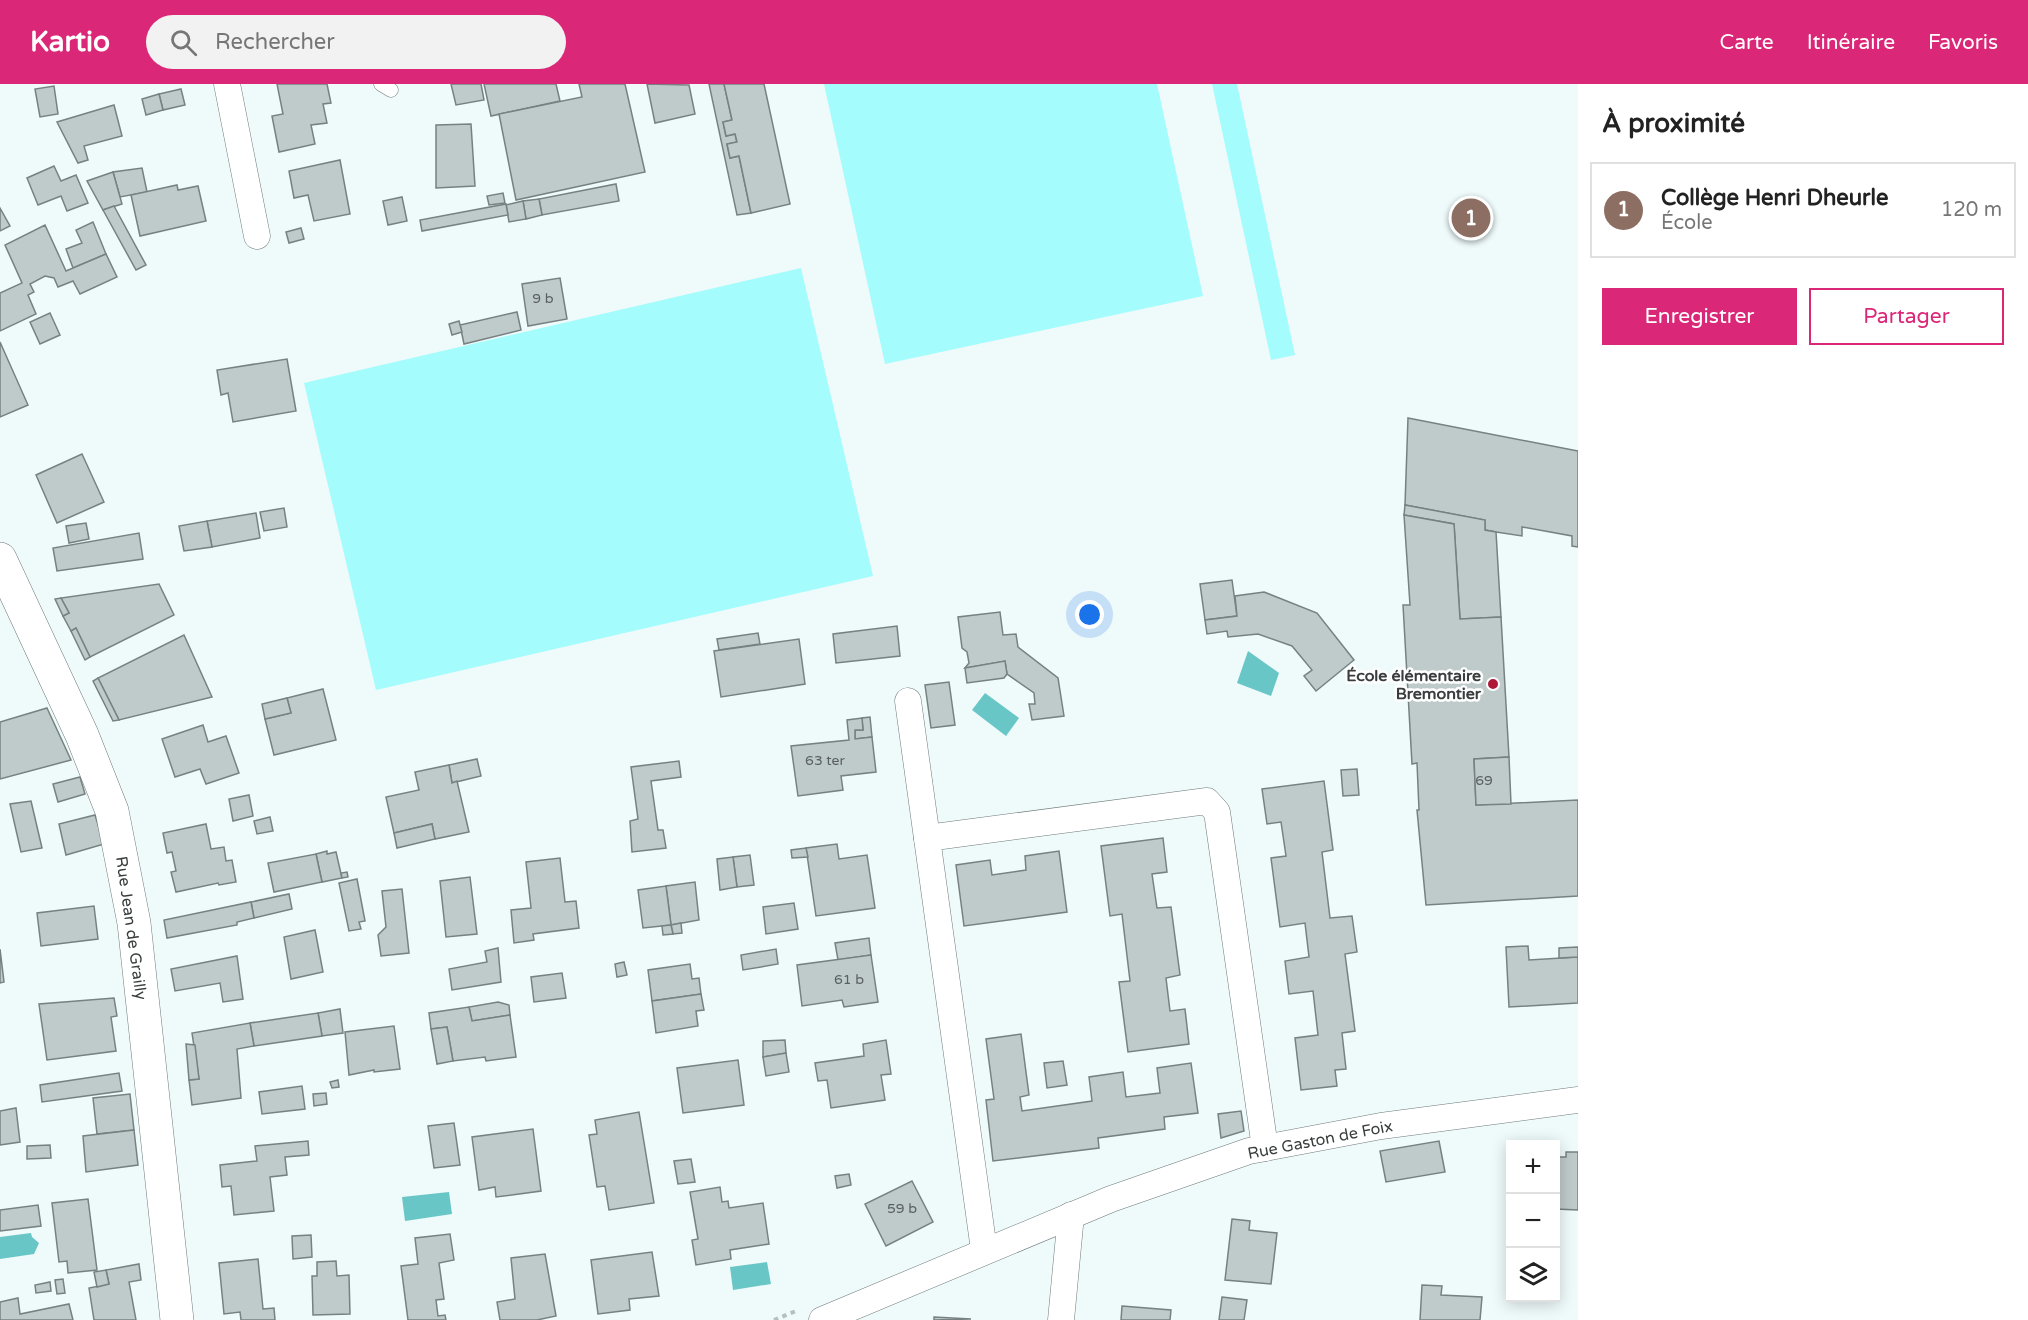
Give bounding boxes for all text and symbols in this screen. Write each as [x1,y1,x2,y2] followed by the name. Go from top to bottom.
[146,15,566,69] search box
[30,25,110,59] text: Kartio
[167,26,200,59] icon: search
[215,29,335,55] text: Rechercher
[1720,30,1774,55] text: Carte
[1807,30,1895,55] text: Itinéraire
[1928,30,1998,55] text: Favoris
[1602,108,1745,139] text: À proximité
[1661,185,1888,211] text: Collège Henri Dheurle
[1452,196,1490,240] pin: 1
[1617,198,1630,222] text: 1
[1941,198,2002,222] text: 120 m
[1661,211,1713,235] text: École
[1602,288,1797,345] button: Enregistrer
[1809,288,2004,345] button: Partager
[532,290,554,307] house number: 9 b
[1075,600,1104,629] your location
[1346,666,1482,704] place label: École élémentaire Bremontier
[1486,677,1500,691] marker: École élémentaire Bremontier
[805,752,846,769] house number: 63 ter
[1475,772,1493,789] house number: 69
[111,855,151,1002] street label: Rue Jean de Grailly
[834,971,864,988] house number: 61 b
[1246,1116,1394,1164] street label: Rue Gaston de Foix
[1506,1140,1560,1302] map controls
[1506,1140,1560,1194] button: +
[1506,1194,1560,1248] button: −
[887,1200,917,1217] house number: 59 b
[1506,1248,1560,1302] button: layers

